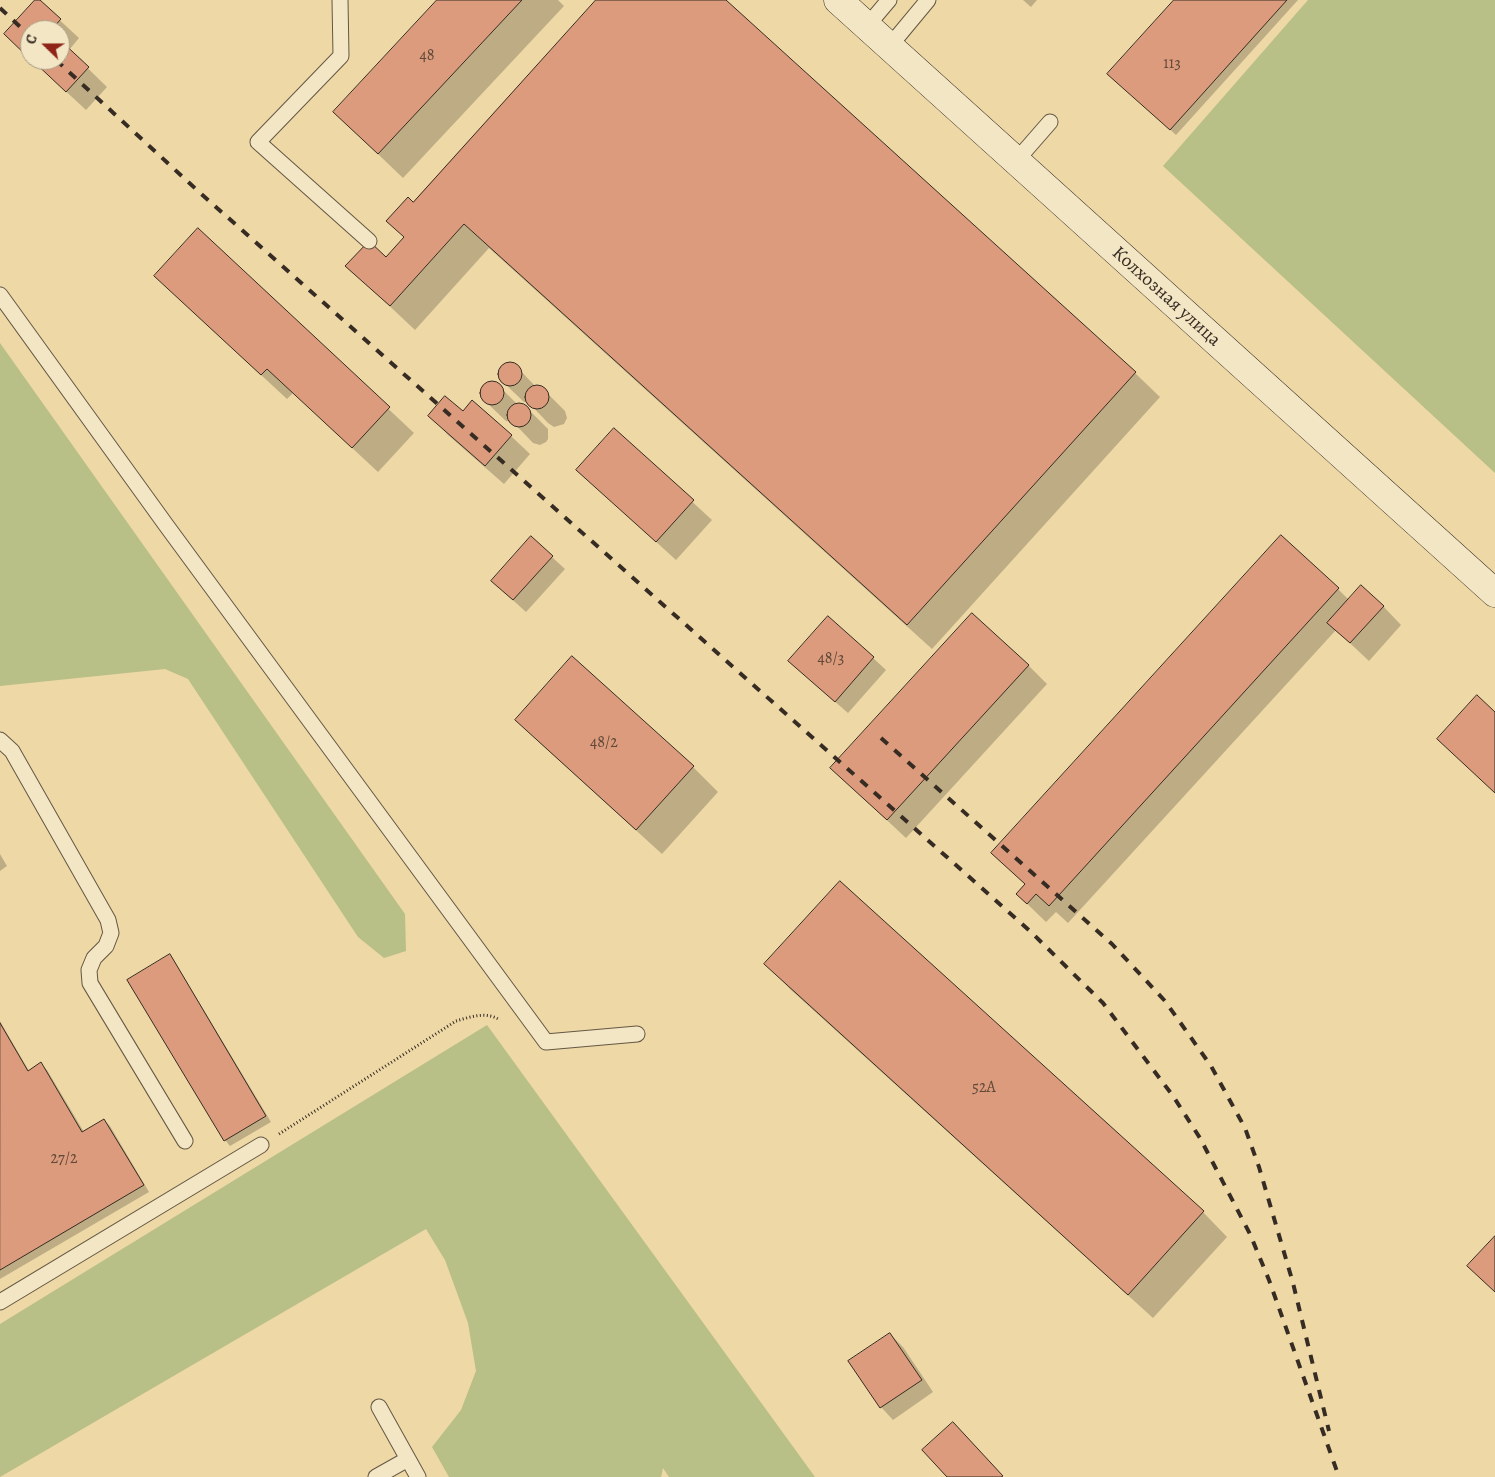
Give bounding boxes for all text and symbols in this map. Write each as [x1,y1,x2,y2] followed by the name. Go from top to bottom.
[20,20,70,70] north arrow
[21,32,42,47] text: С
[419,46,435,66] house number: 48
[1163,54,1181,74] house number: 113
[1107,242,1225,352] street label: Колхозная улица
[818,649,844,669] house number: 48/3
[590,733,618,753] house number: 48/2
[972,1078,996,1098] house number: 52А
[50,1149,78,1169] house number: 27/2

